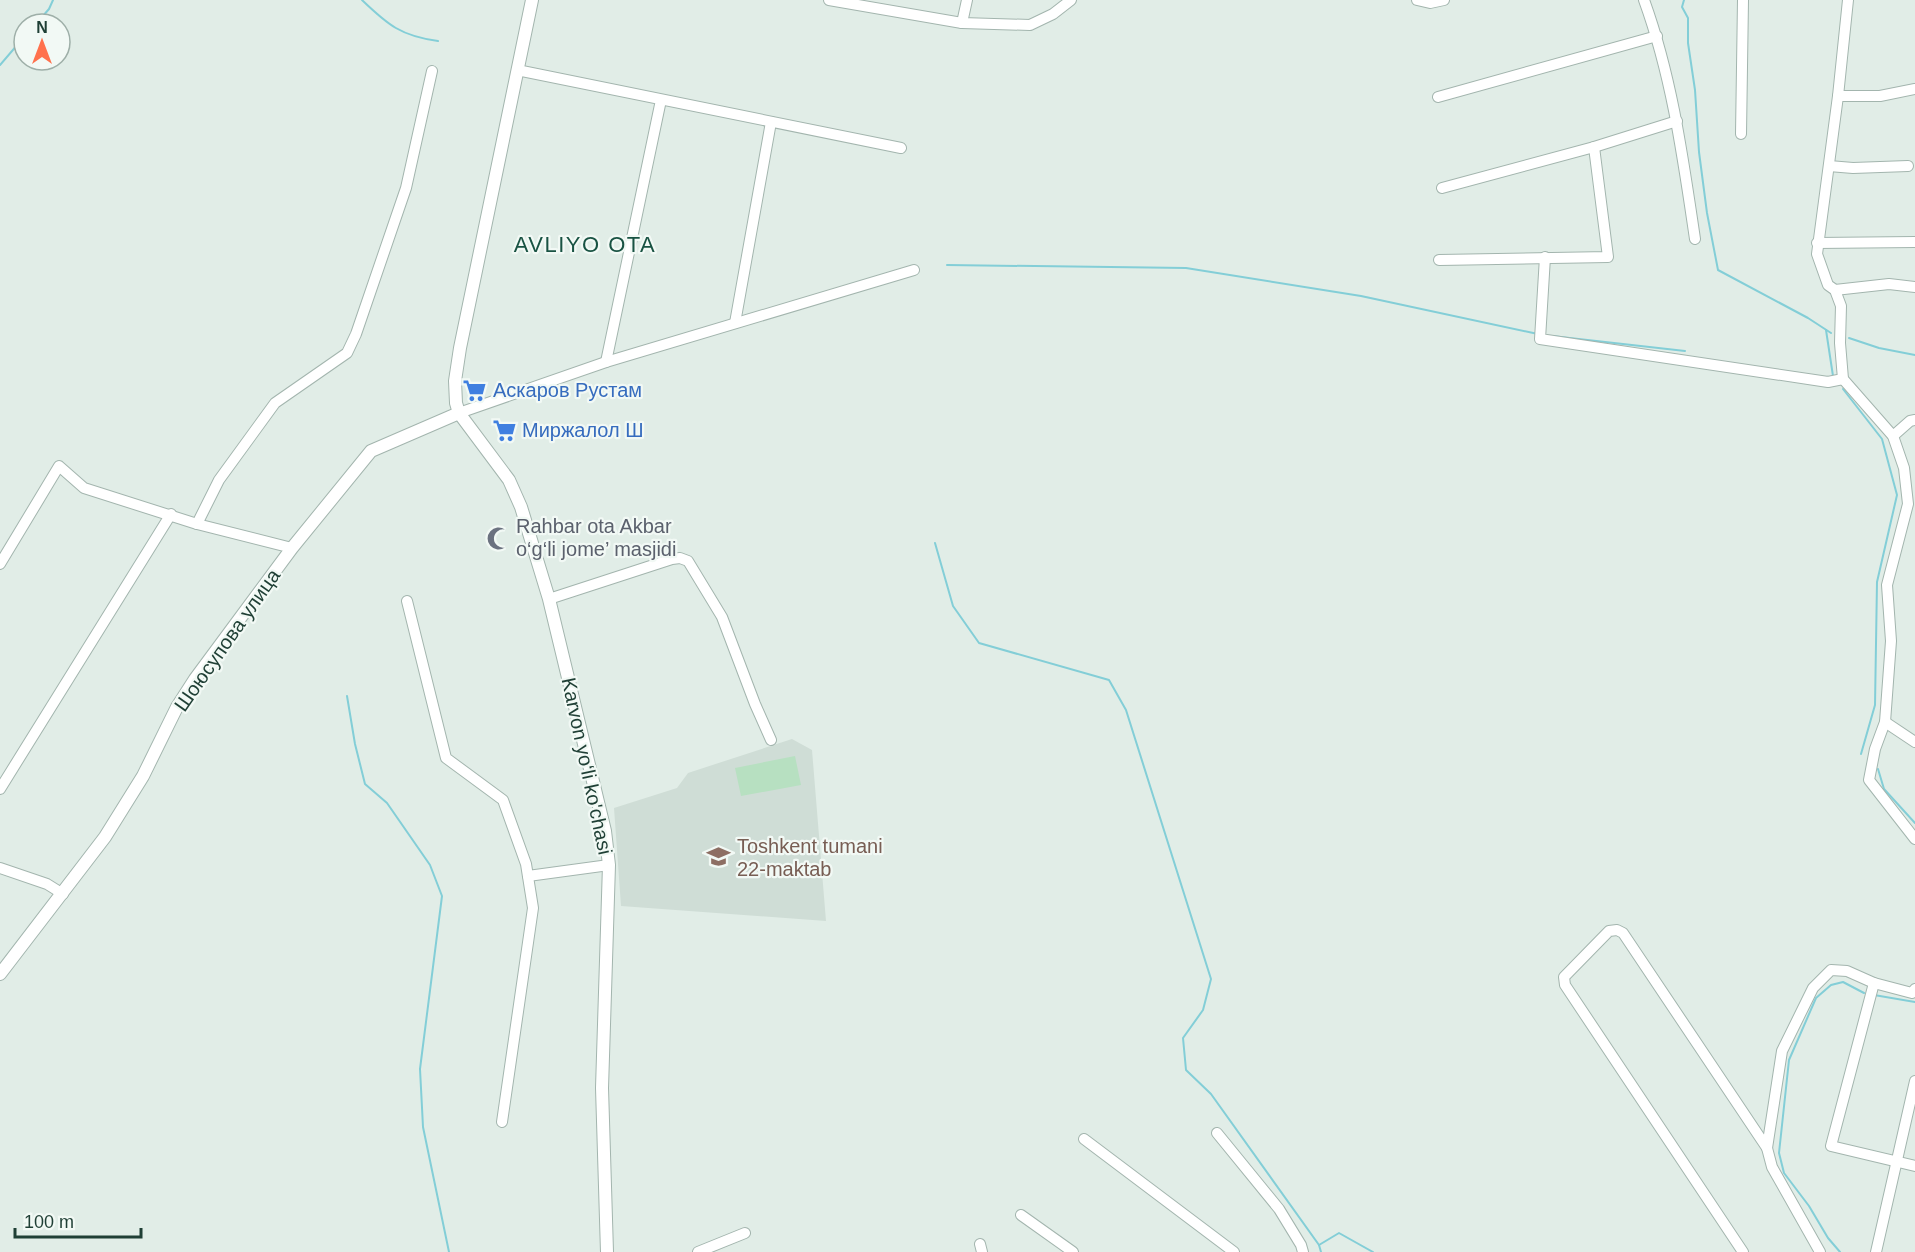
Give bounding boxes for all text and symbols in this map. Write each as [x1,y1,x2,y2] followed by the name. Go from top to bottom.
[12,12,72,72] north arrow
[36,19,48,36] text: N
[514,232,656,257] district label: AVLIYO OTA
[462,377,488,403] supermarket icon: Аскаров Рустам
[493,379,642,401] place label: Аскаров Рустам
[491,417,517,443] supermarket icon: Миржалол Ш
[522,419,644,441] place label: Миржалол Ш
[516,515,676,560] place label: Rahbar ota Akbar o‘g‘li jome’ masjidi
[485,525,511,551] mosque icon: Rahbar ota Akbar o‘g‘li jome’ masjidi
[170,564,285,715] street label: Шоюсупова улица
[557,675,617,857] street label: Karvon yo‘li ko'chasi
[737,835,883,880] place label: Toshkent tumani 22-maktab
[706,844,732,870] school or university icon: Toshkent tumani 22-maktab
[15,1201,141,1239] scale bar
[24,1212,74,1232] text: 100 m

